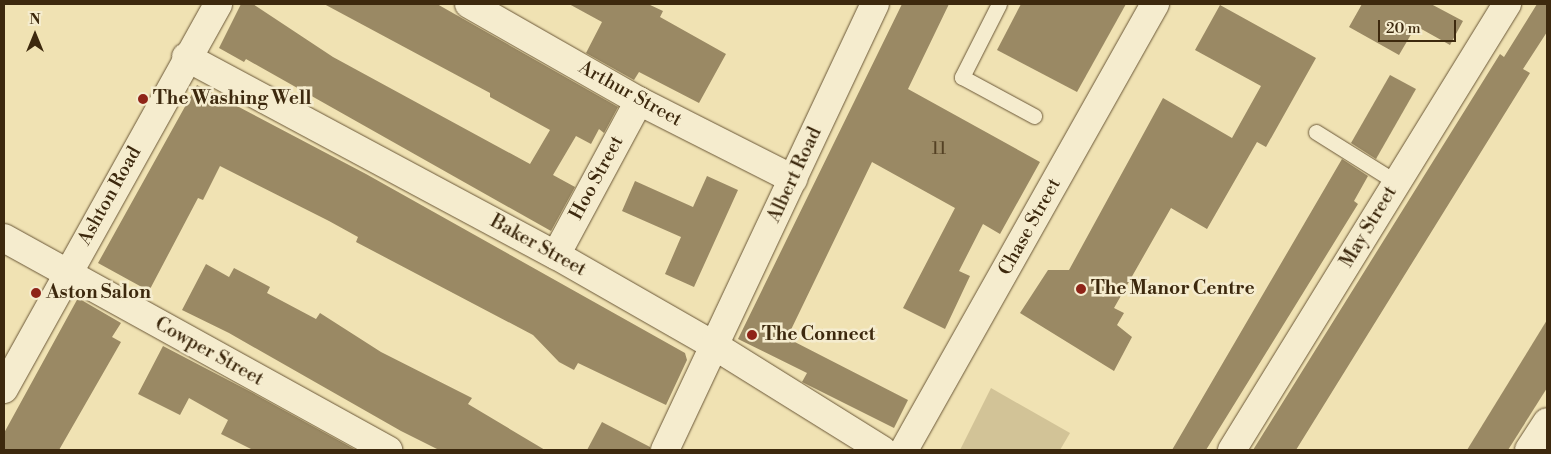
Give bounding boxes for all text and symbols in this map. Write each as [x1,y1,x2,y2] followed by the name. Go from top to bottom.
[10,10,60,60] north arrow
[1381,10,1458,42] scale bar
[29,11,41,29] text: N
[1386,19,1421,38] text: 20 m
[574,56,686,132] street label: Arthur Street
[153,88,311,110] place label: The Washing Well
[137,93,149,105] marker: The Washing Well
[763,124,827,226] street label: Albert Road
[565,132,629,224] street label: Hoo Street
[932,139,946,159] house number: 11
[74,143,146,249] street label: Ashton Road
[994,174,1066,280] street label: Chase Street
[1336,182,1402,272] street label: May Street
[486,210,590,282] street label: Baker Street
[1091,278,1255,300] place label: The Manor Centre
[46,282,151,304] place label: Aston Salon
[1075,283,1087,295] marker: The Manor Centre
[30,287,42,299] marker: Aston Salon
[151,313,267,391] street label: Cowper Street
[762,324,875,346] place label: The Connect
[746,329,758,341] marker: The Connect

